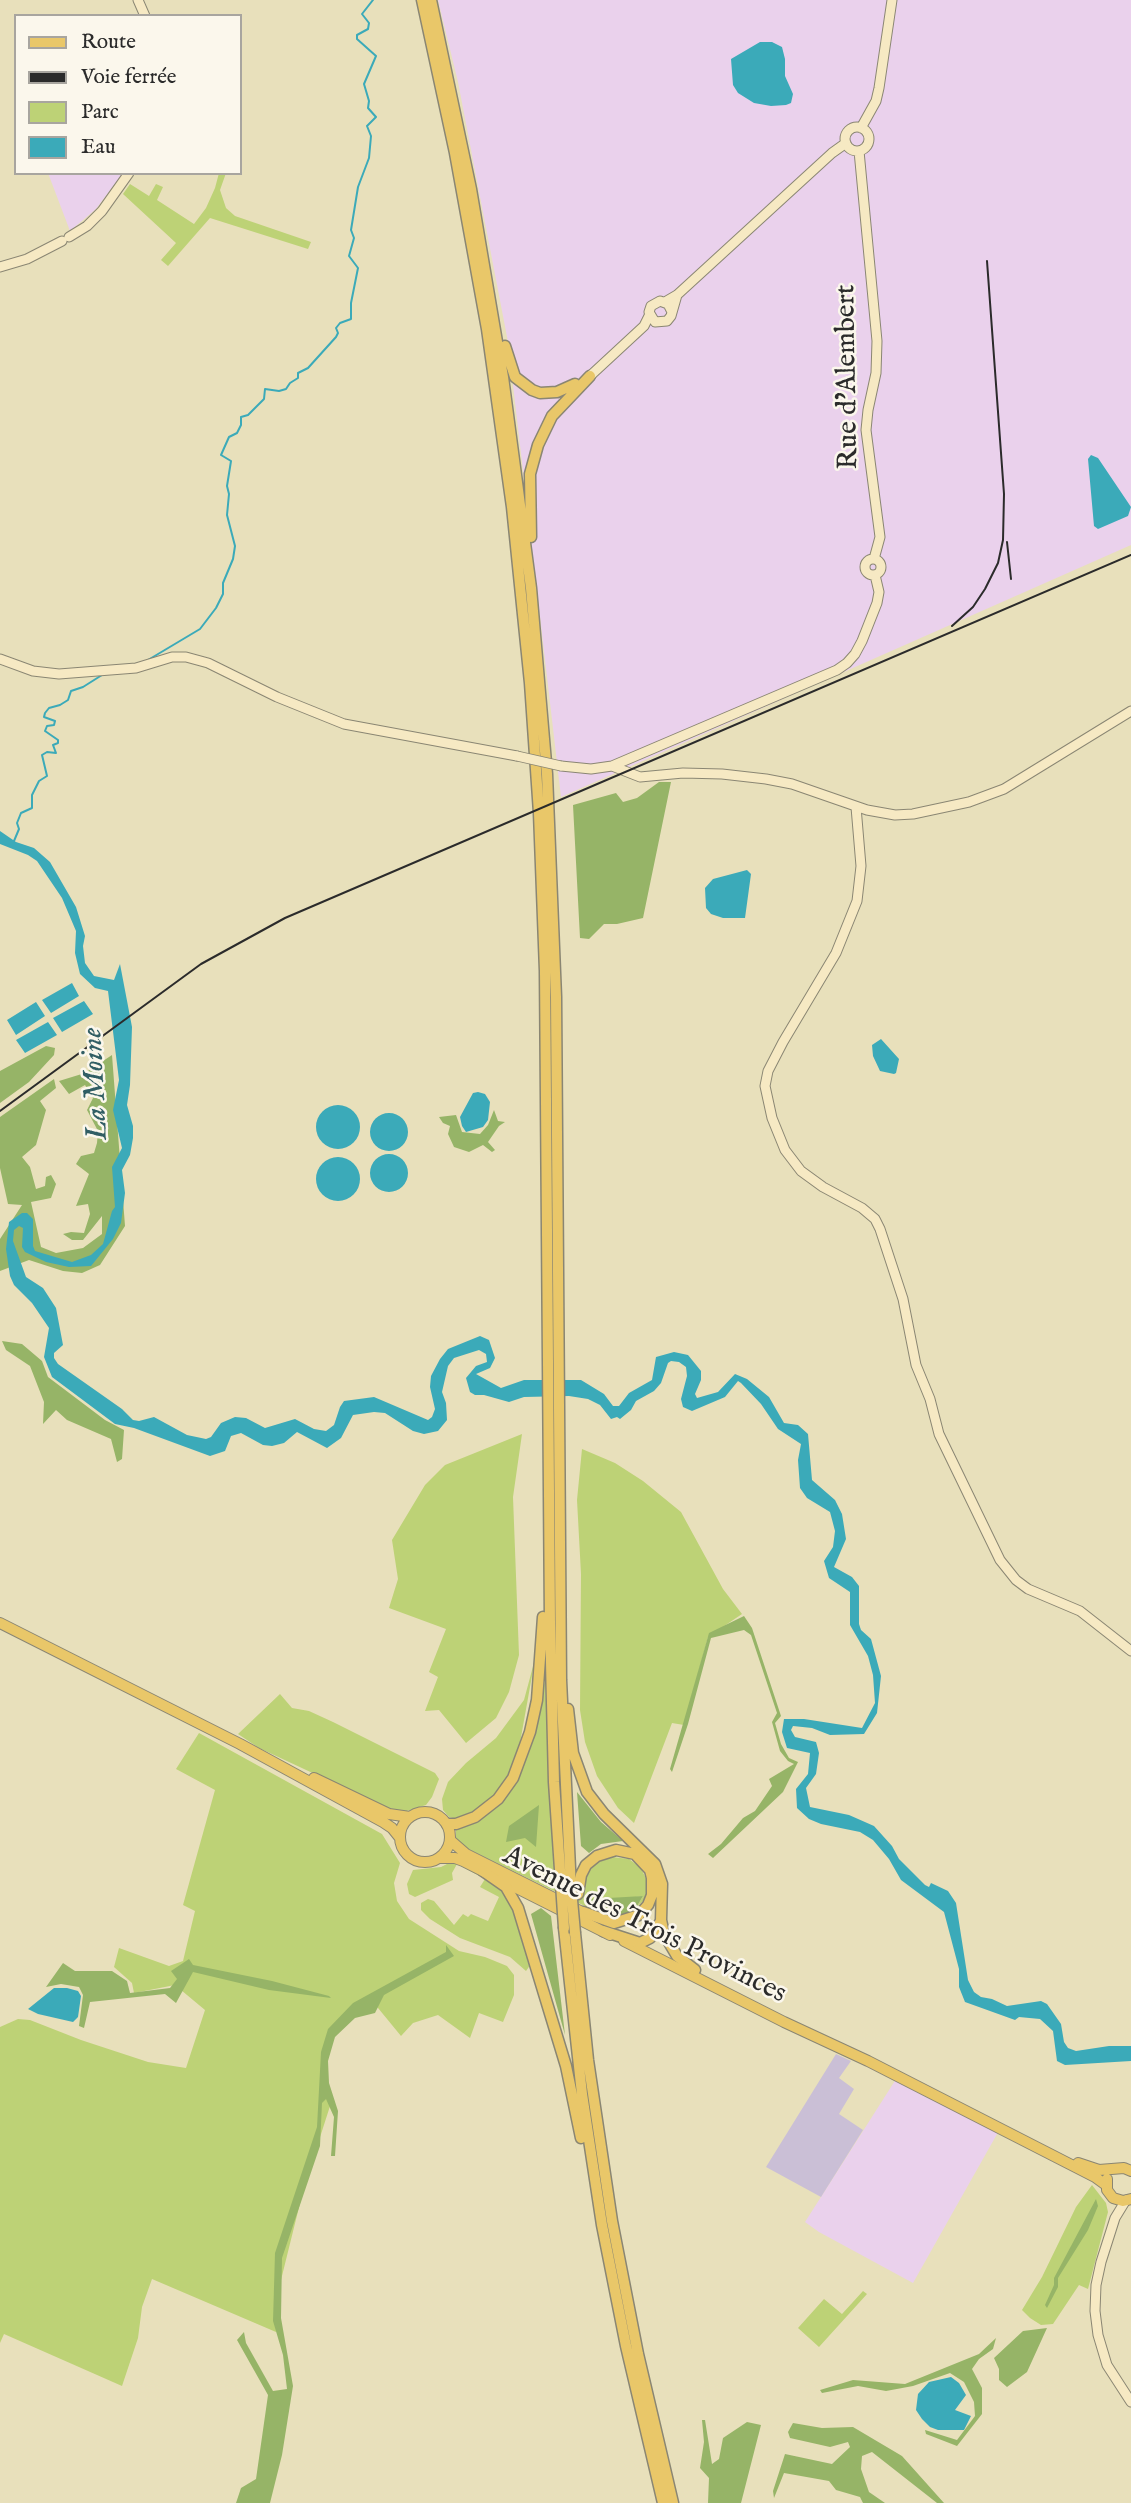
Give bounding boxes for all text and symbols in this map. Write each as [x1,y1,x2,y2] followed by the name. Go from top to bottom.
[14,14,242,175] legend
[81,29,136,56] text: Route
[81,64,177,91] text: Voie ferrée
[81,99,119,126] text: Parc
[81,134,116,161] text: Eau
[831,284,867,470] street label: Rue d’Alembert
[76,1027,118,1141] water label: La Moine
[497,1840,791,2012] street label: Avenue des Trois Provinces

